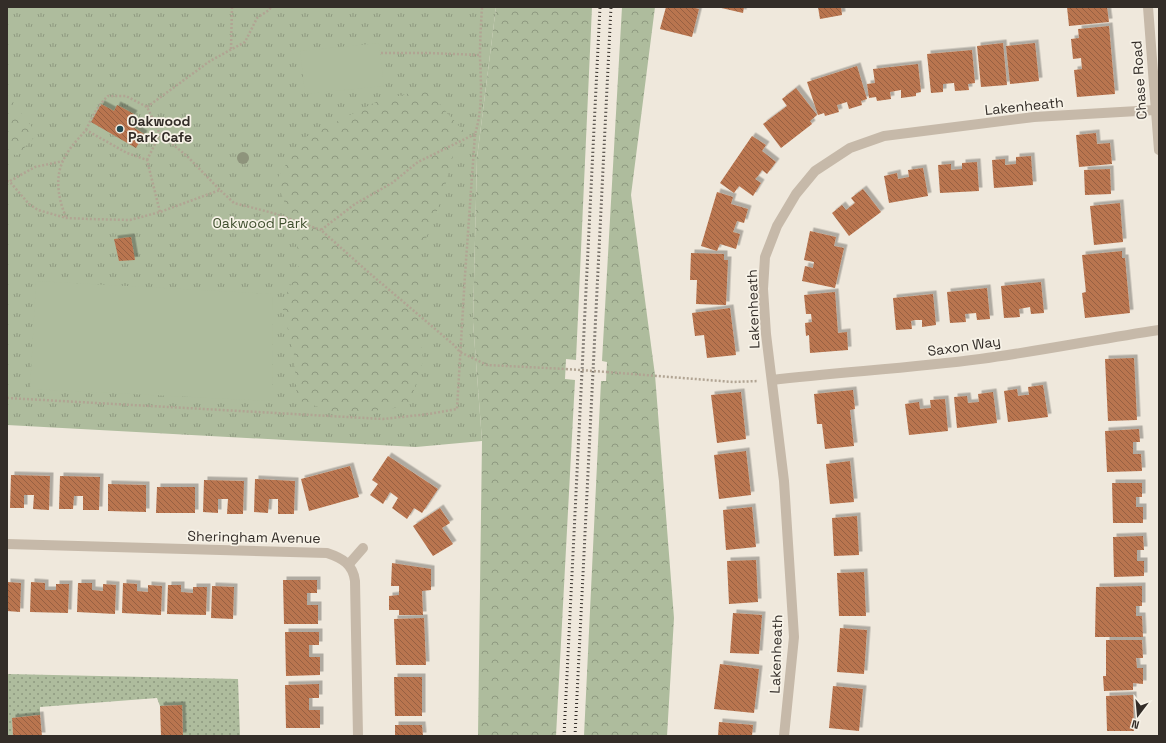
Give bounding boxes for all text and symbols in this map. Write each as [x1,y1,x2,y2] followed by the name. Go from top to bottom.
[1127,40,1151,120] street label: Chase Road
[984,93,1064,119] street label: Lakenheath
[128,112,192,146] place label: Oakwood Park Cafe
[115,124,125,134] marker: Oakwood Park Cafe
[212,214,308,232] park label: Oakwood Park
[743,269,763,349] street label: Lakenheath
[926,332,1002,360] street label: Saxon Way
[187,527,321,547] street label: Sheringham Avenue
[766,614,786,694] street label: Lakenheath
[1118,695,1158,735] north arrow
[1130,717,1141,732] text: N

